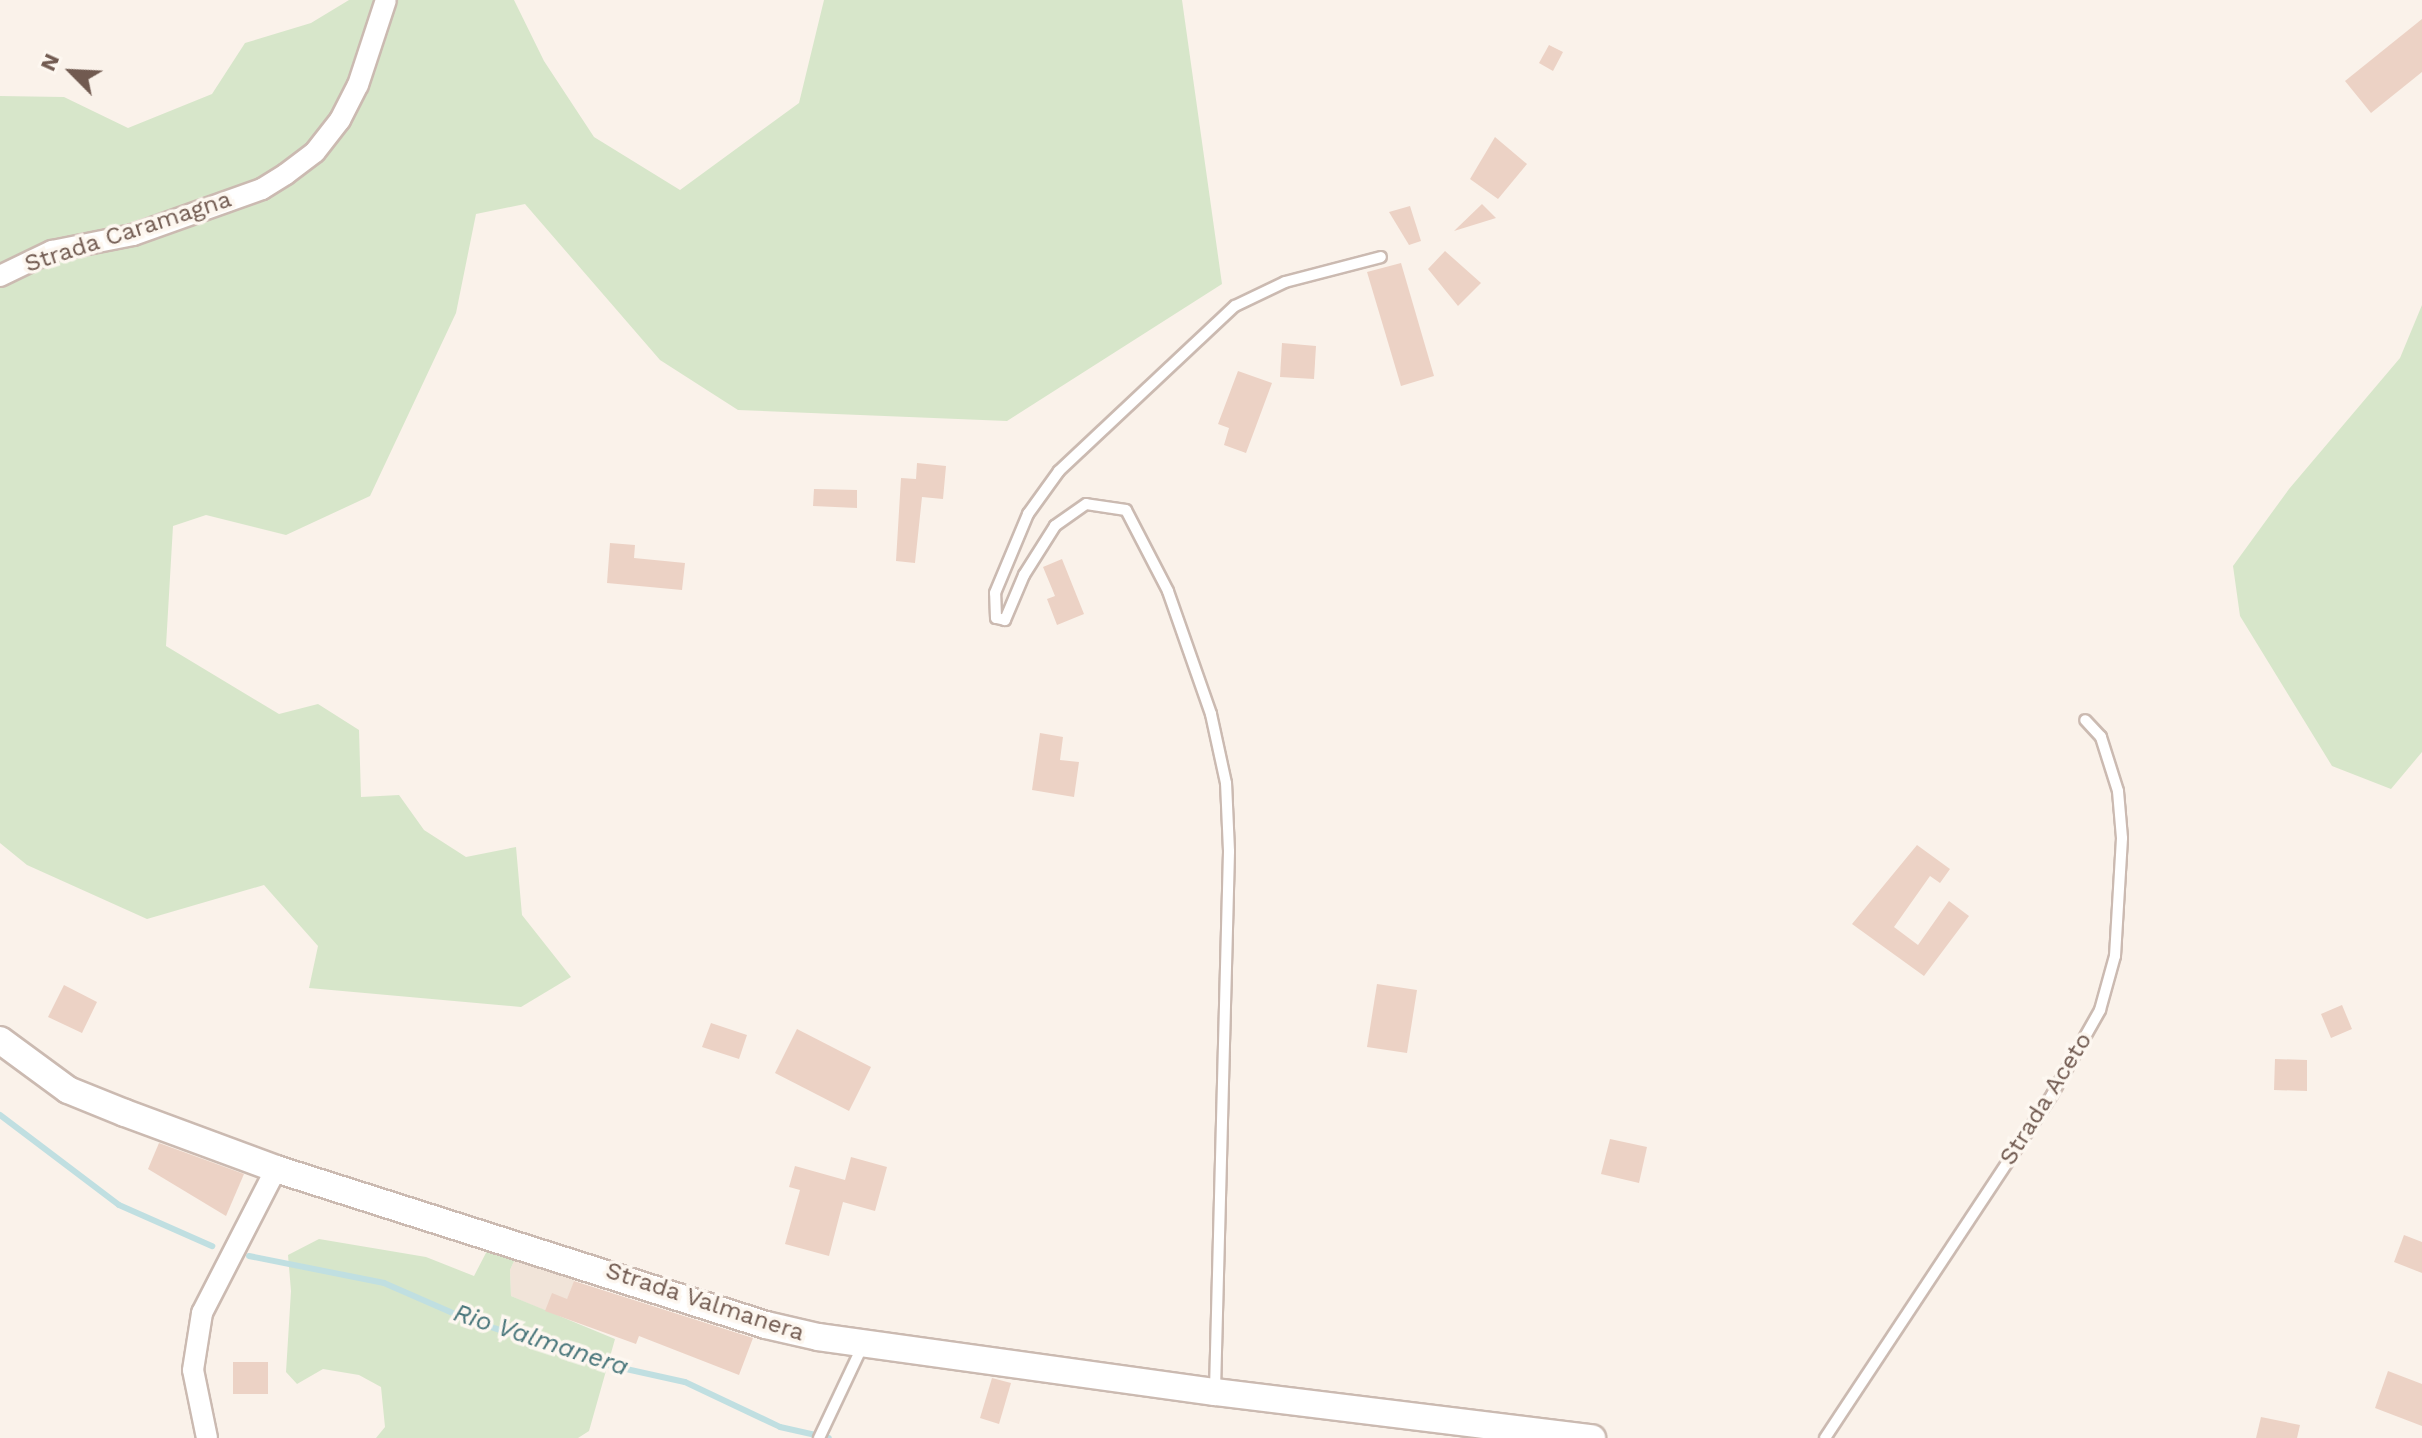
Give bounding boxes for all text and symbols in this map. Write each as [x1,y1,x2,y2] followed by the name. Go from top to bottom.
[32,32,112,112] north arrow
[35,49,64,75] text: N
[21,185,235,279] street label: Strada Caramagna
[1993,1027,2099,1171] street label: Strada Aceto
[601,1256,809,1348] street label: Strada Valmanera
[449,1297,633,1383] water label: Rio Valmanera

